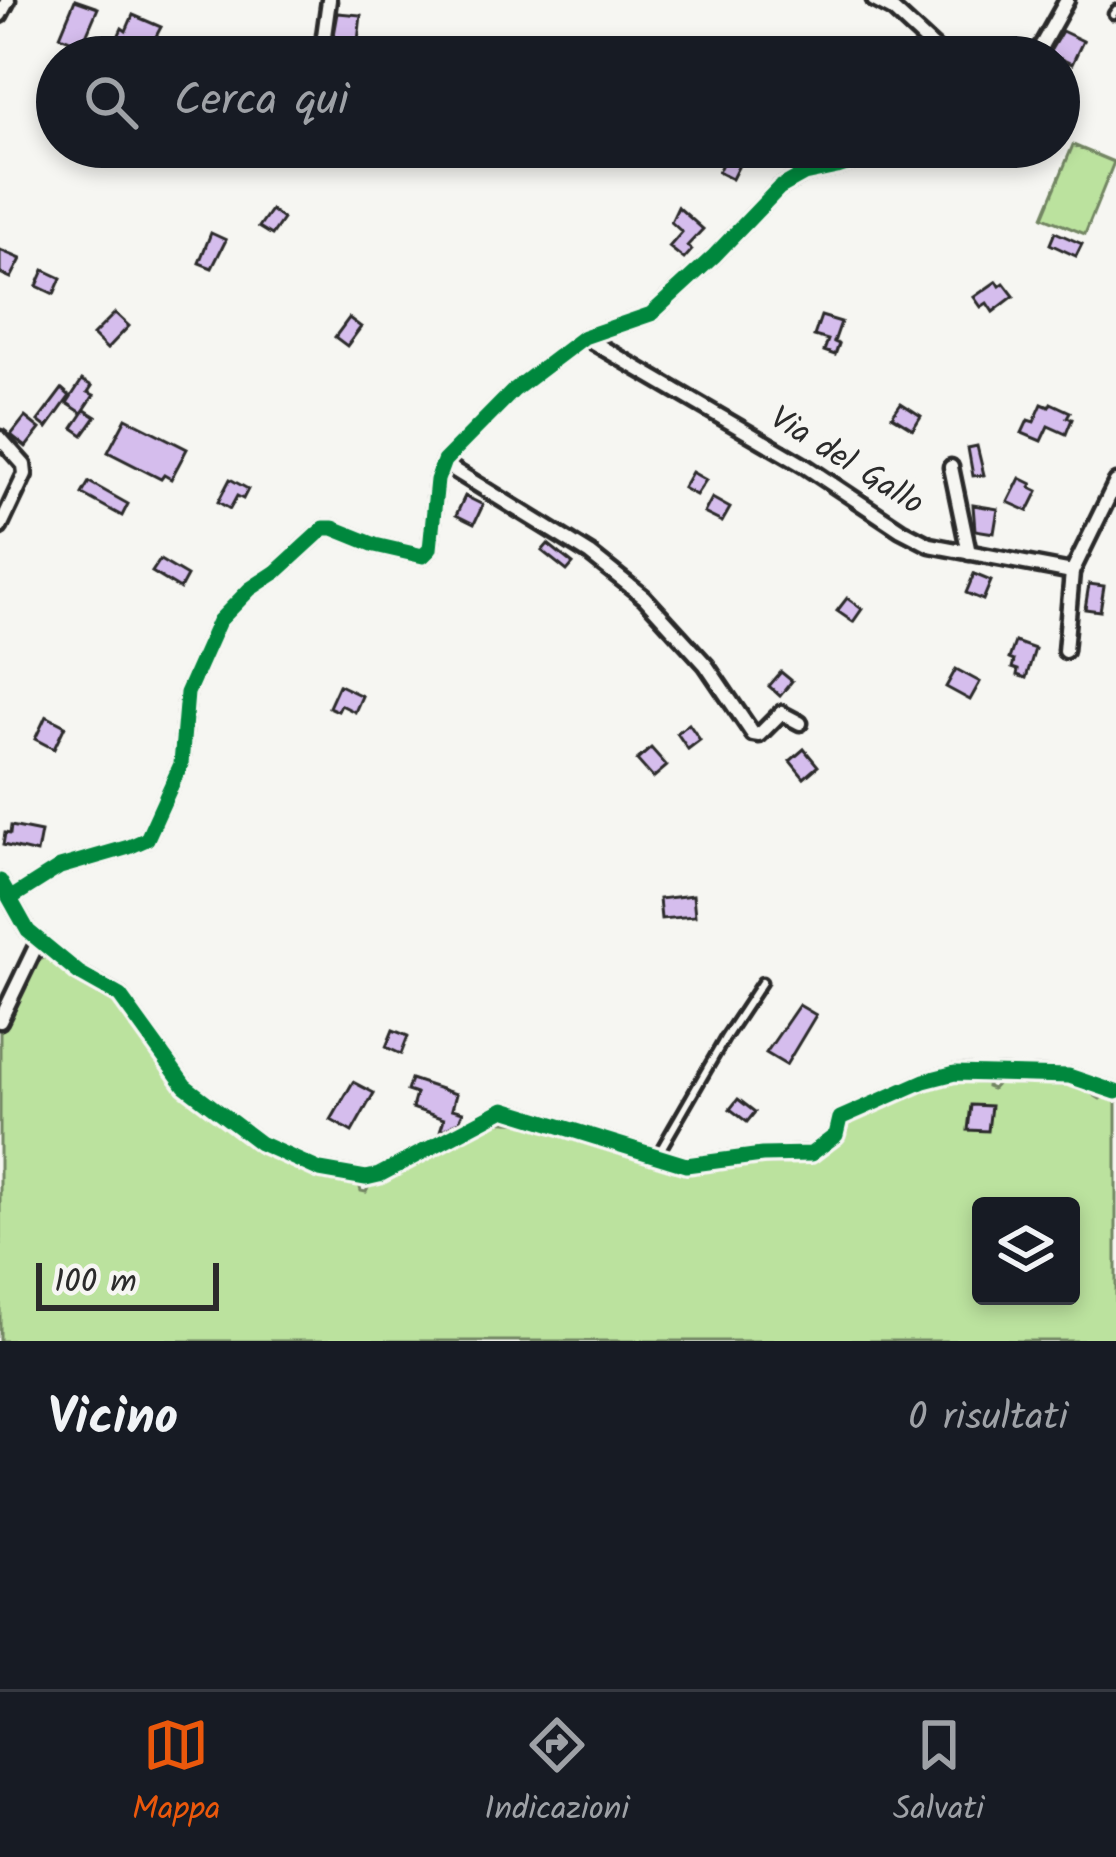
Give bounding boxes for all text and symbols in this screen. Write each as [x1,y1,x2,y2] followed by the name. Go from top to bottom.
[36,36,1080,168] search box
[174,66,349,138] text: Cerca qui
[78,69,144,135] icon: search
[758,394,934,530] street label: Via del Gallo
[972,1197,1080,1305] map controls
[972,1197,1080,1305] button: layers
[36,1257,219,1310] scale bar
[54,1257,137,1310] text: 100 m
[48,1379,178,1460] text: Vicino
[908,1388,1068,1450] text: 0 risultati
[132,1712,220,1837] tab: Mappa
[484,1712,629,1837] tab: Indicazioni
[893,1712,984,1837] tab: Salvati

